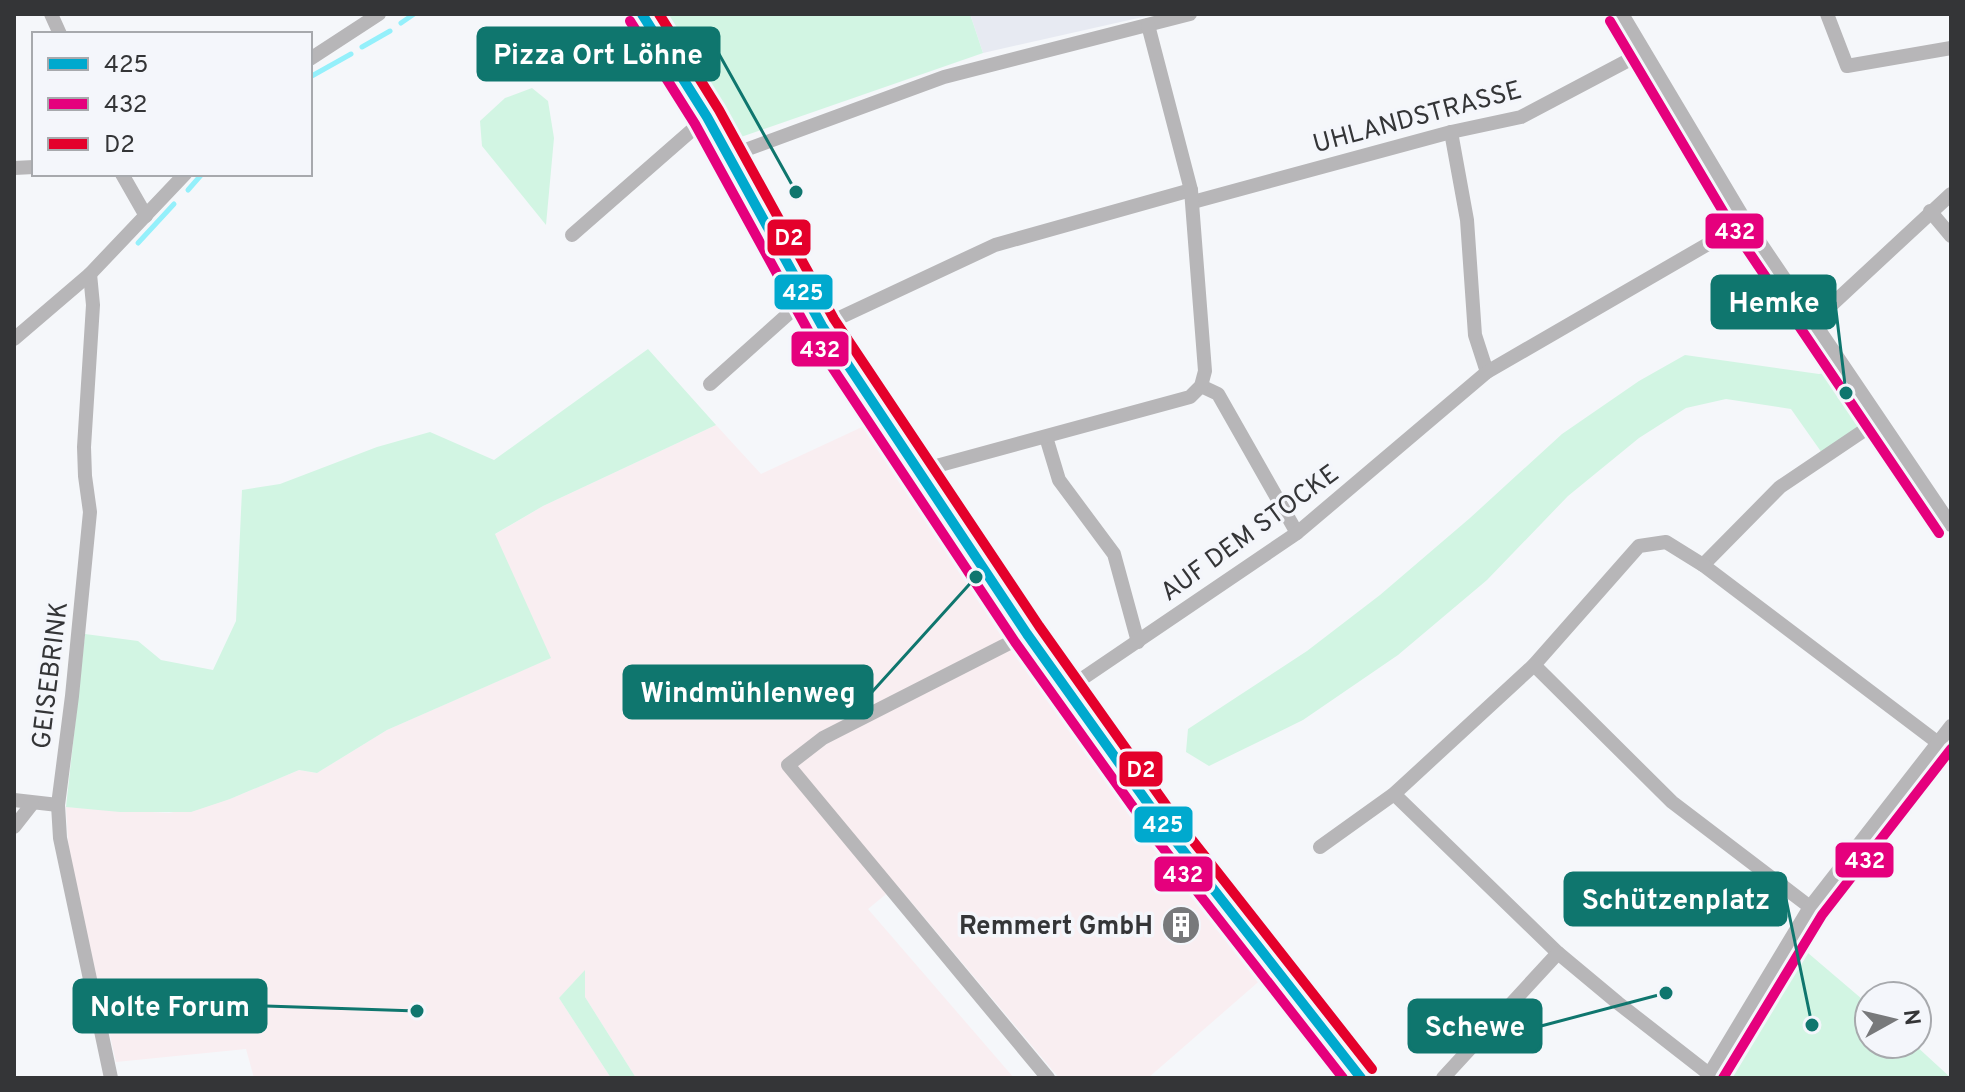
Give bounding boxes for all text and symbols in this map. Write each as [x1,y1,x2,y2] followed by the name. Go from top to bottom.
[478,28,719,80] callout: Pizza Ort Löhne
[32,32,312,176] legend
[493,39,703,75] text: Pizza Ort Löhne
[104,51,149,81] text: 425
[1310,75,1526,162] street label: UHLANDSTRASSE
[104,91,148,121] text: 432
[104,131,135,161] text: D2
[1704,212,1765,250] line badge: 432
[766,218,812,257] line badge: D2
[1715,220,1755,247] text: 432
[774,226,804,253] text: D2
[773,273,834,311] line badge: 425
[1712,276,1835,328] callout: Hemke
[782,281,824,308] text: 425
[1729,287,1820,323] text: Hemke
[790,330,850,368] line badge: 432
[800,338,840,365] text: 432
[1155,458,1346,610] street label: AUF DEM STOCKE
[26,600,77,751] street label: GEISEBRINK
[624,666,872,718] callout: Windmühlenweg
[640,677,856,713] text: Windmühlenweg
[1118,750,1164,788] line badge: D2
[1126,758,1156,785] text: D2
[1133,805,1194,844] line badge: 425
[1142,813,1184,840] text: 425
[1834,841,1895,879] line badge: 432
[1845,849,1885,876] text: 432
[1153,855,1214,893] line badge: 432
[1163,863,1203,890] text: 432
[1565,873,1786,925] callout: Schützenplatz
[1582,884,1770,920] text: Schützenplatz
[1160,904,1202,946] building icon: Remmert GmbH
[959,911,1153,944] place label: Remmert GmbH
[74,980,266,1032] callout: Nolte Forum
[1853,980,1933,1060] north arrow
[90,991,250,1027] text: Nolte Forum
[1409,1000,1541,1052] callout: Schewe
[1896,1008,1925,1027] text: N
[1425,1011,1525,1047] text: Schewe

